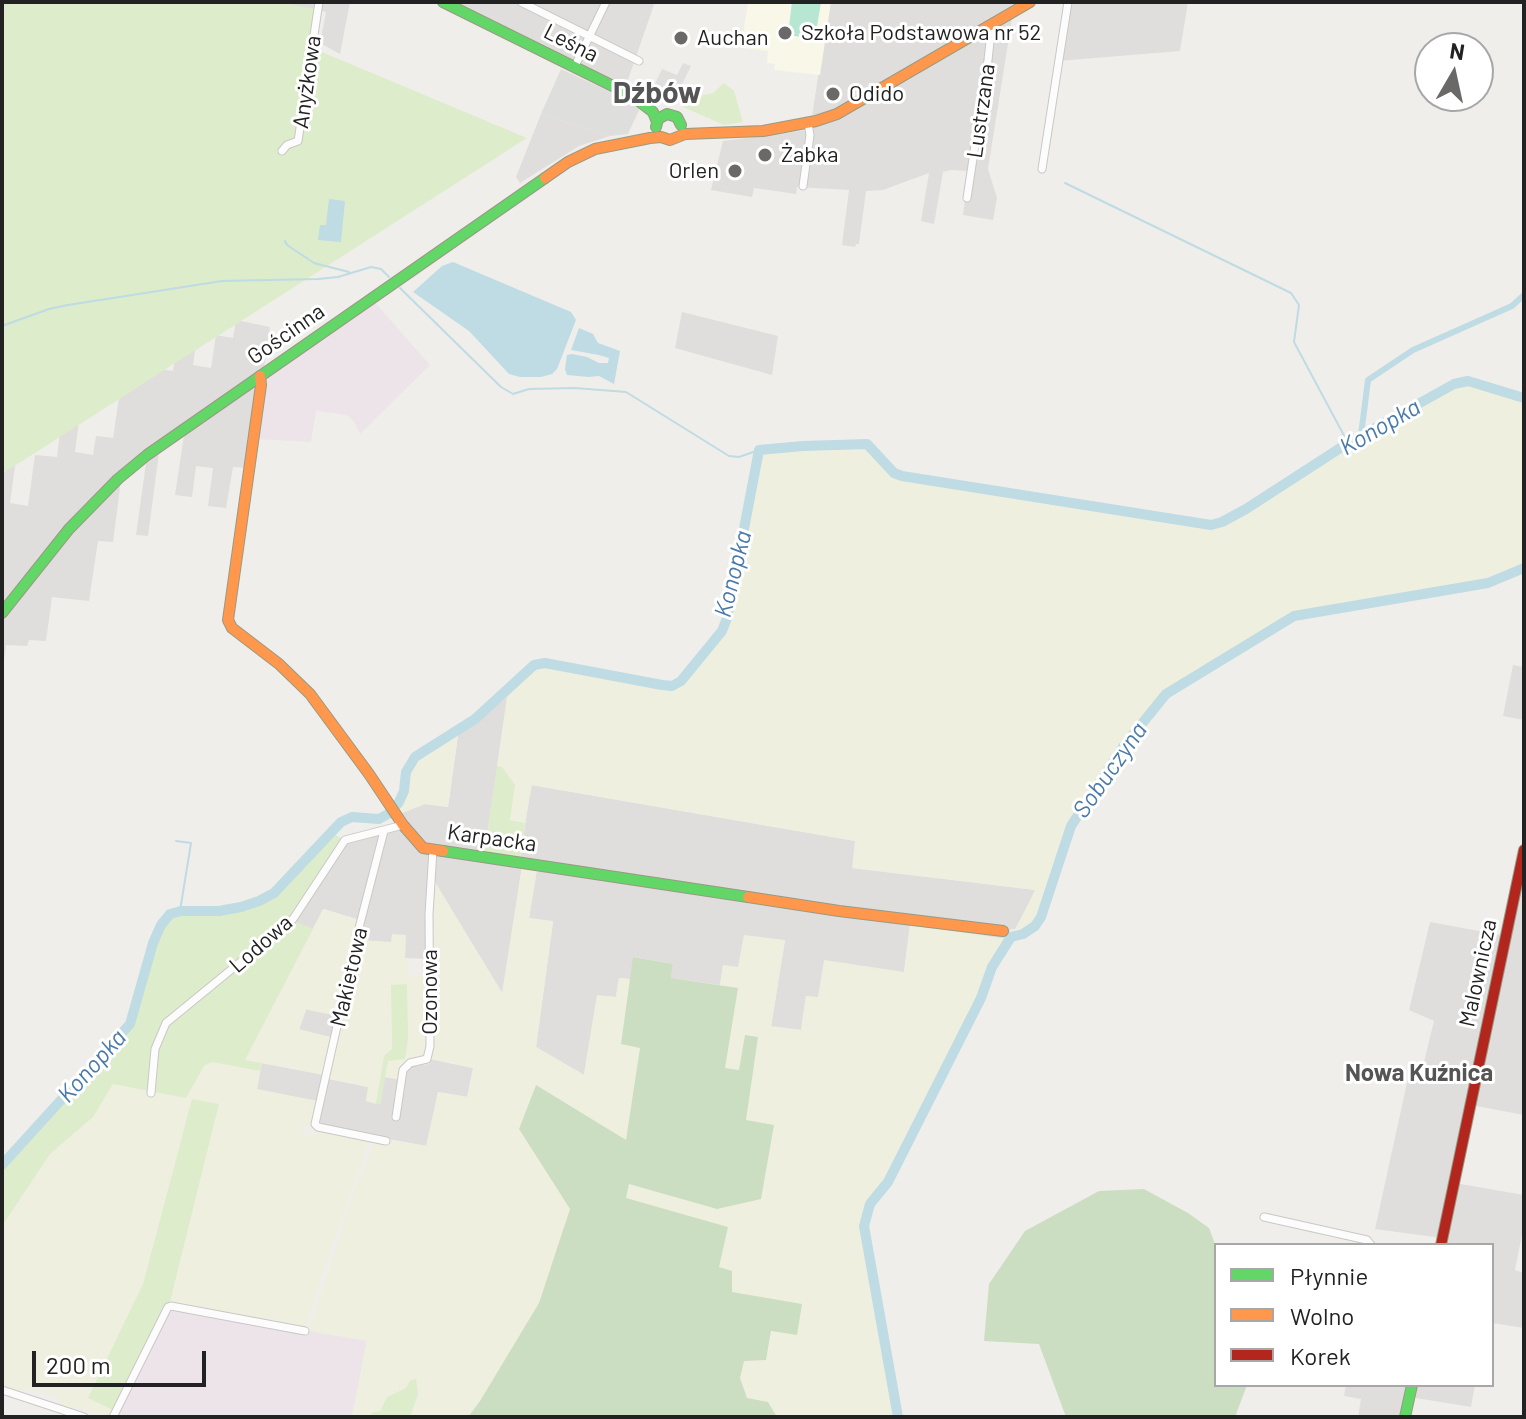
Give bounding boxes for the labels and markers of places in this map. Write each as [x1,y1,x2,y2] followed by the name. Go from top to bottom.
[801,20,1041,46] place label: Szkoła Podstawowa nr 52
[776,24,794,42] marker: Szkoła Podstawowa nr 52
[697,25,769,51] place label: Auchan
[672,29,690,47] marker: Auchan
[849,81,904,107] place label: Odido
[824,85,842,103] marker: Odido
[781,142,838,168] place label: Żabka
[756,146,774,164] marker: Żabka
[669,158,719,184] place label: Orlen
[726,162,744,180] marker: Orlen

